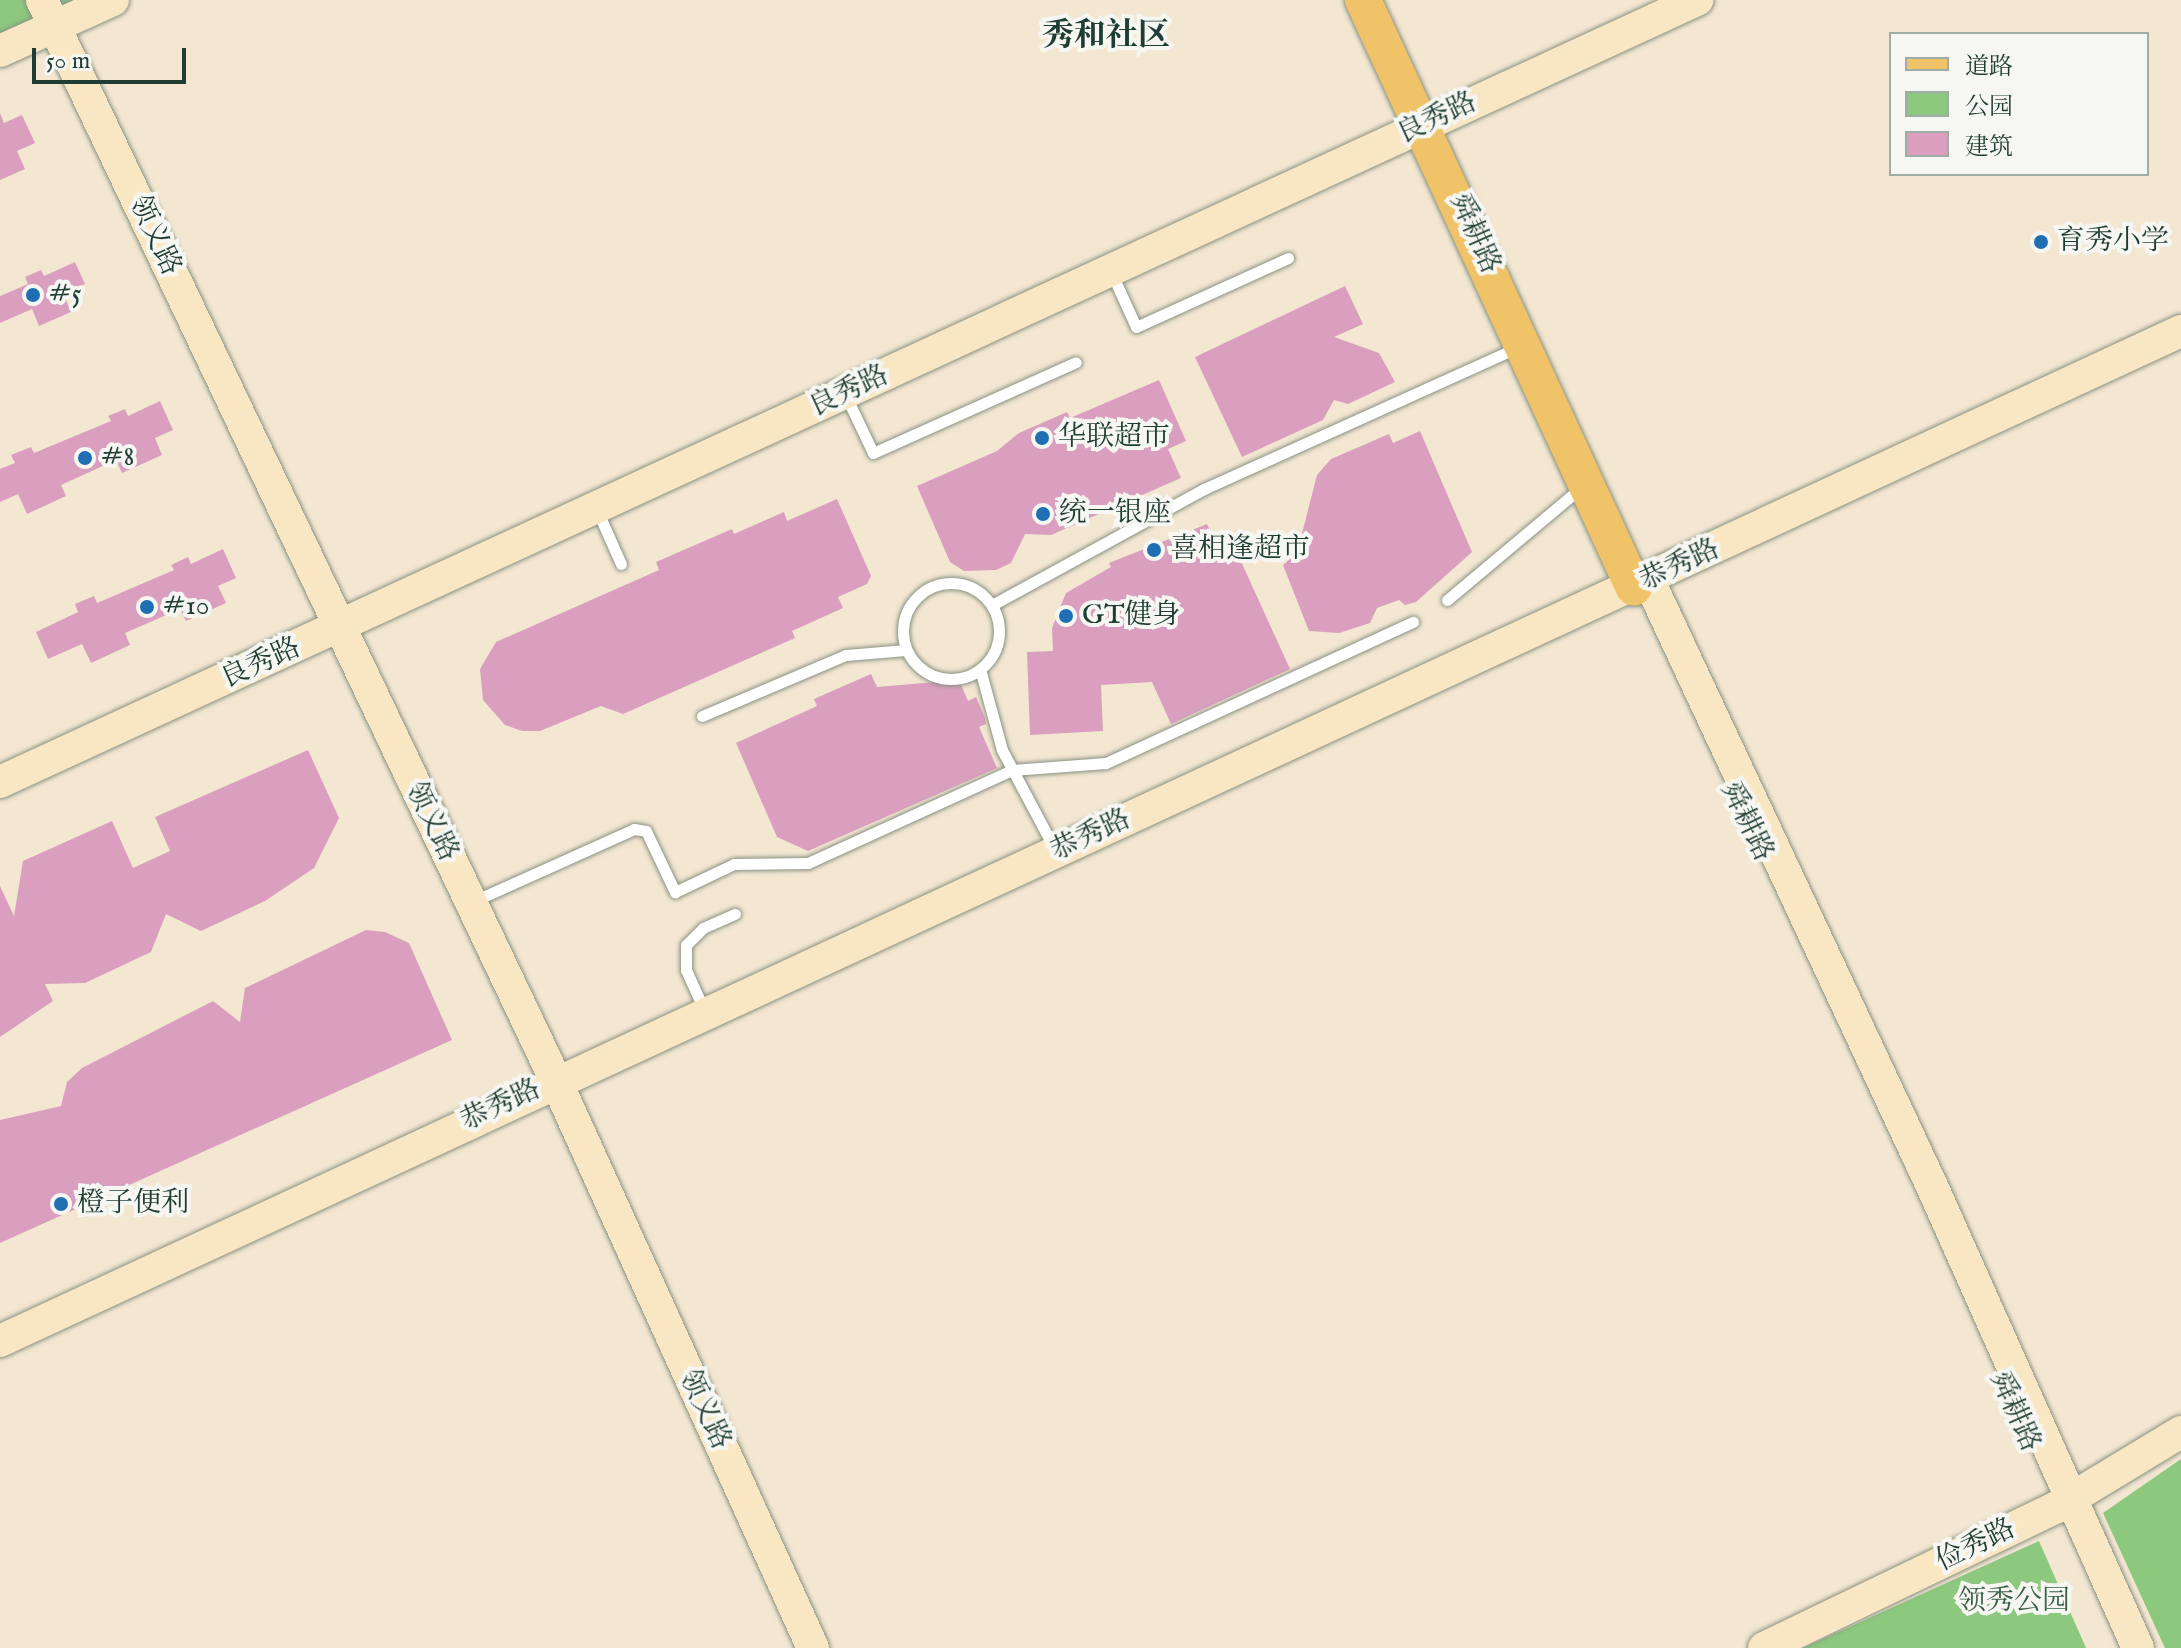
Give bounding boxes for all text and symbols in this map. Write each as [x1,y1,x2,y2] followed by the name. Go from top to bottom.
[1042,18,1170,56] district label: 秀和社区
[36,32,190,82] scale bar
[1889,32,2149,176] legend
[46,46,90,77] text: 50 m
[1965,52,2013,83] text: 道路
[1392,86,1482,152] street label: 良秀路
[1965,92,2013,123] text: 公园
[1965,132,2013,163] text: 建筑
[1442,189,1506,279] street label: 舜耕路
[121,191,187,281] street label: 领义路
[2057,225,2169,259] place label: 育秀小学
[2032,233,2050,251] marker: 育秀小学
[49,278,82,312] place label: #5
[24,286,42,304] marker: #5
[804,359,894,425] street label: 良秀路
[1058,421,1170,455] place label: 华联超市
[1033,429,1051,447] marker: 华联超市
[101,441,134,475] place label: #8
[76,449,94,467] marker: #8
[1059,497,1171,531] place label: 统一银座
[1034,505,1052,523] marker: 统一银座
[1170,533,1310,567] place label: 喜相逢超市
[1635,533,1725,599] street label: 恭秀路
[1145,541,1163,559] marker: 喜相逢超市
[163,590,210,624] place label: #10
[138,598,156,616] marker: #10
[1082,599,1180,633] place label: GT健身
[1057,607,1075,625] marker: GT健身
[216,632,306,696] street label: 良秀路
[397,777,465,867] street label: 领义路
[1712,777,1780,867] street label: 舜耕路
[1046,803,1136,869] street label: 恭秀路
[456,1073,546,1139] street label: 恭秀路
[77,1187,189,1221] place label: 橙子便利
[52,1195,70,1213] marker: 橙子便利
[671,1365,737,1455] street label: 领义路
[1982,1367,2046,1457] street label: 舜耕路
[1931,1512,2021,1580] street label: 俭秀路
[1958,1585,2070,1619] park label: 领秀公园

